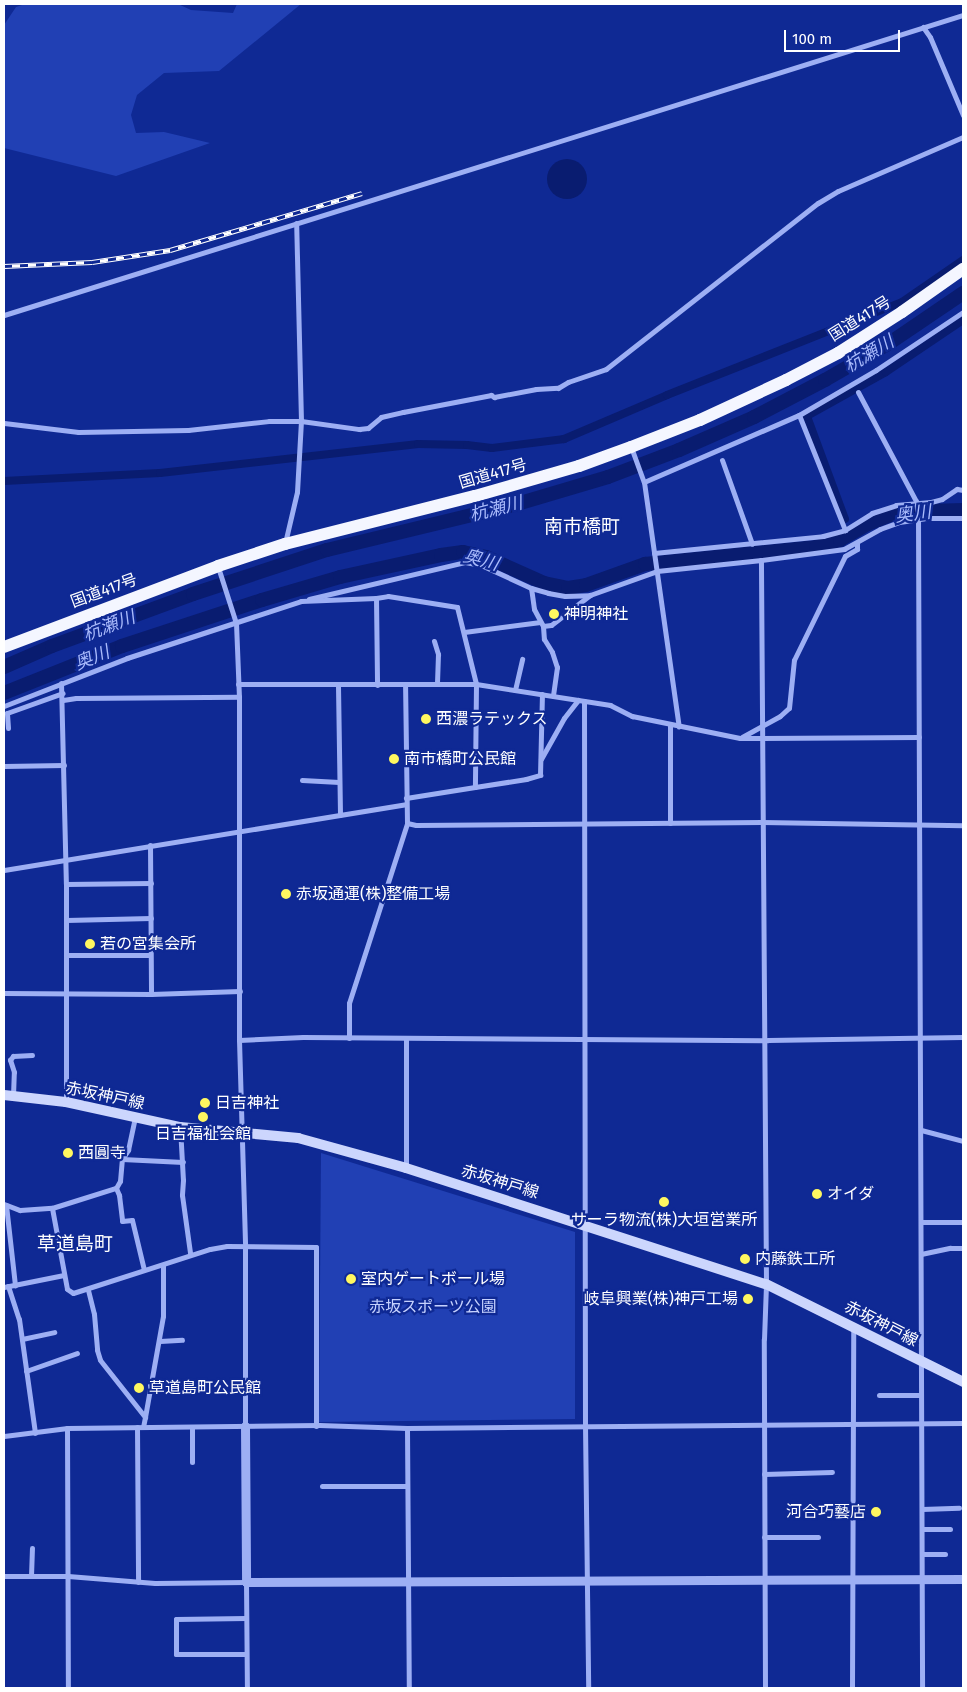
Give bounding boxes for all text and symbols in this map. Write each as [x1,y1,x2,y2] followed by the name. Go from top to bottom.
[787,20,903,52] scale bar
[792,30,832,48] text: 100 m
[825,292,895,346] street label: 国道417号
[840,331,898,377] water label: 杭瀬川
[457,455,529,493] street label: 国道417号
[467,492,525,526] water label: 杭瀬川
[894,501,932,527] water label: 奥川
[544,516,620,538] district label: 南市橋町
[461,545,501,575] water label: 奥川
[68,570,140,612] street label: 国道417号
[564,604,628,624] place label: 神明神社
[80,606,138,646] water label: 杭瀬川
[548,608,560,620] marker: 神明神社
[71,641,113,675] water label: 奥川
[436,709,548,729] place label: 西濃ラテックス
[420,713,432,725] marker: 西濃ラテックス
[404,749,516,769] place label: 南市橋町公民館
[388,753,400,765] marker: 南市橋町公民館
[296,884,450,904] place label: 赤坂通運(株)整備工場
[280,888,292,900] marker: 赤坂通運(株)整備工場
[100,934,196,954] place label: 若の宮集会所
[84,938,96,950] marker: 若の宮集会所
[64,1078,146,1114] street label: 赤坂神戸線
[215,1093,279,1113] place label: 日吉神社
[199,1097,211,1109] marker: 日吉神社
[197,1111,209,1123] marker: 日吉福祉会館
[155,1124,251,1144] place label: 日吉福祉会館
[78,1143,126,1163] place label: 西圓寺
[62,1147,74,1159] marker: 西圓寺
[459,1161,541,1203] street label: 赤坂神戸線
[827,1184,875,1204] place label: オイダ
[811,1188,823,1200] marker: オイダ
[658,1196,670,1208] marker: サーラ物流(株)大垣営業所
[571,1210,757,1230] place label: サーラ物流(株)大垣営業所
[37,1233,113,1255] district label: 草道島町
[755,1249,835,1269] place label: 内藤鉄工所
[739,1253,751,1265] marker: 内藤鉄工所
[361,1269,505,1289] place label: 室内ゲートボール場
[345,1273,357,1285] marker: 室内ゲートボール場
[584,1289,738,1309] place label: 岐阜興業(株)神戸工場
[742,1293,754,1305] marker: 岐阜興業(株)神戸工場
[369,1297,497,1317] park label: 赤坂スポーツ公園
[841,1297,921,1351] street label: 赤坂神戸線
[149,1378,261,1398] place label: 草道島町公民館
[133,1382,145,1394] marker: 草道島町公民館
[786,1502,866,1522] place label: 河合巧藝店
[870,1506,882,1518] marker: 河合巧藝店

